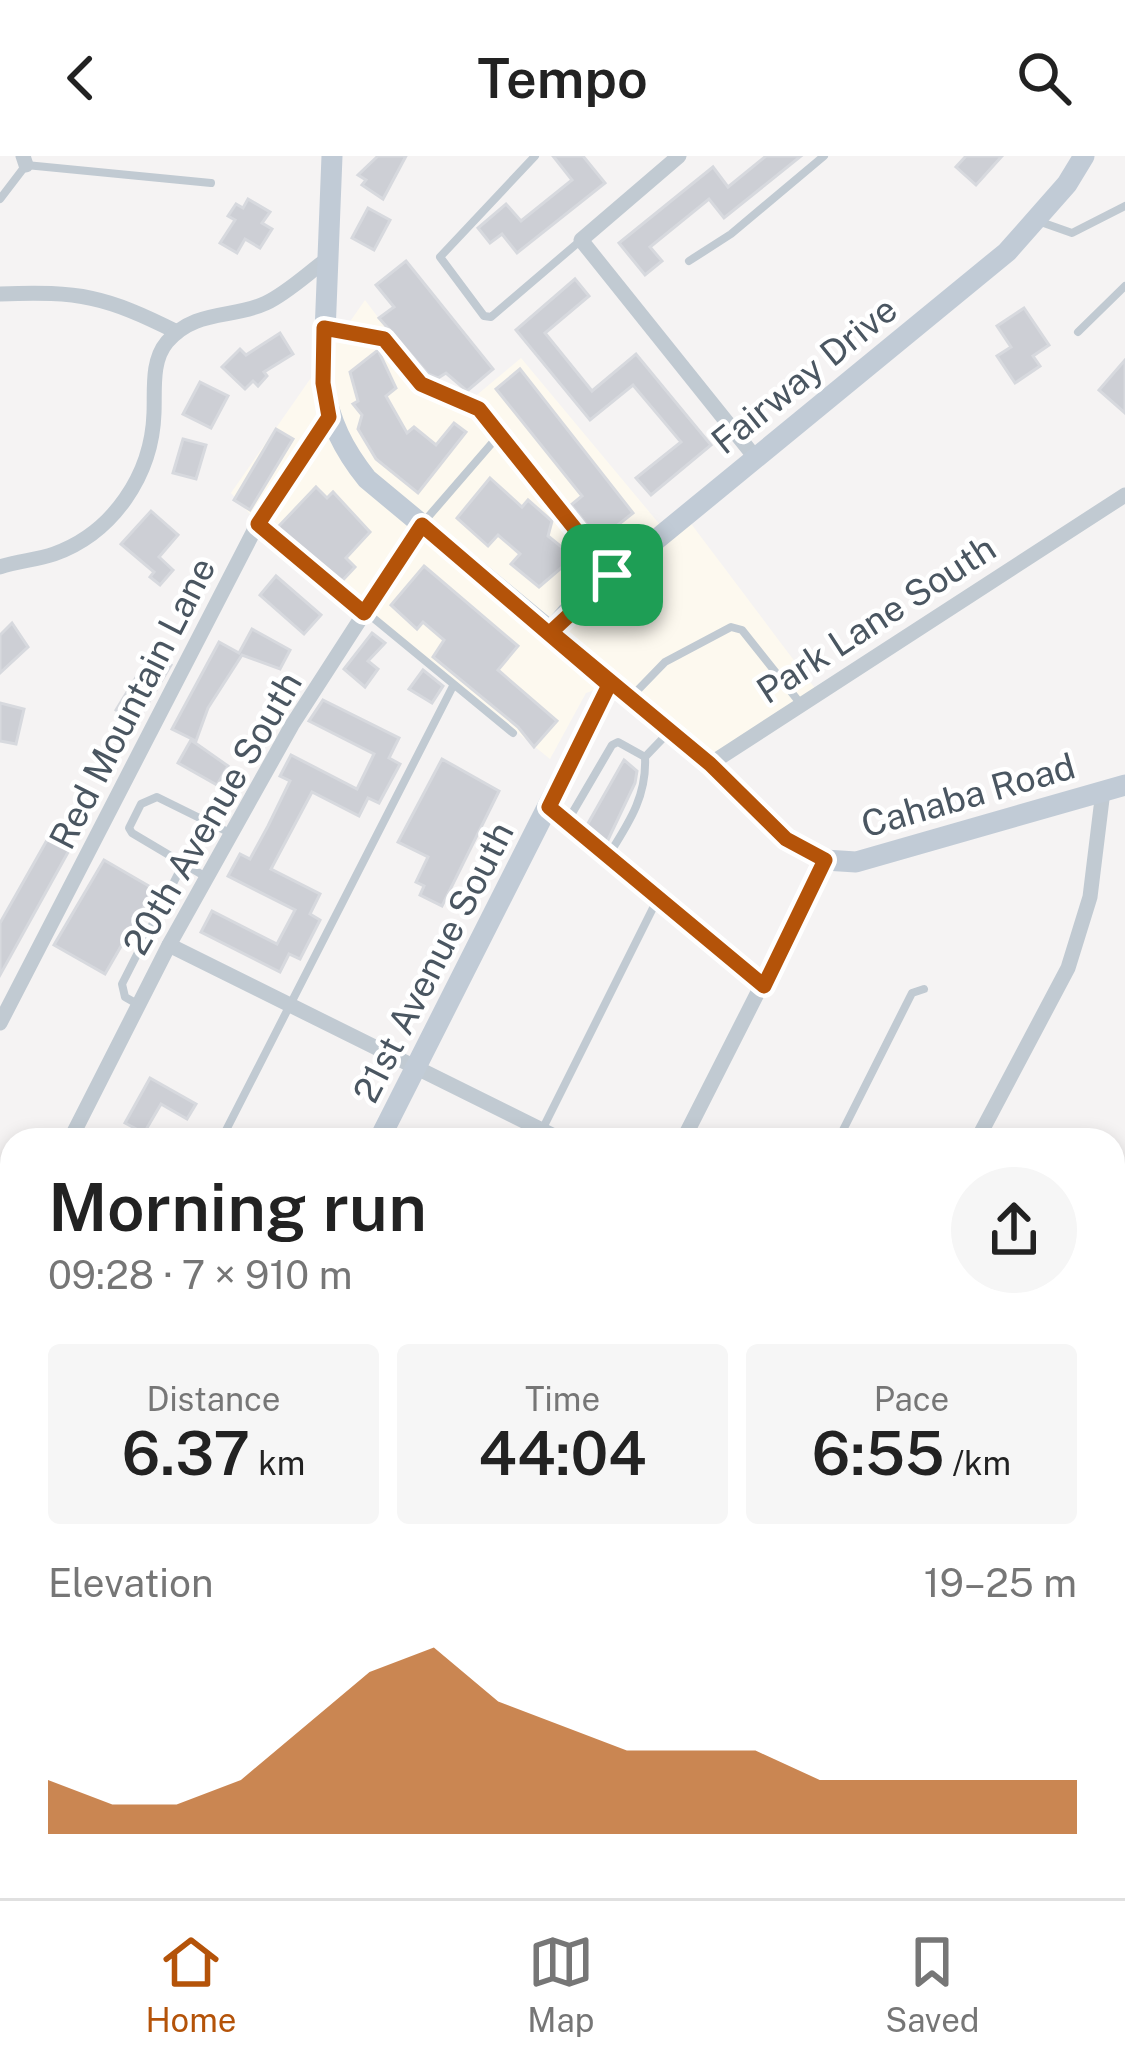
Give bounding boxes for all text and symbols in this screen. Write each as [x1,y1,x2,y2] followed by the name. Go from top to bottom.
[48,45,114,111] icon: back
[1011,45,1077,111] icon: search
[477,47,648,110] text: Tempo
[703,288,905,462] street label: Fairway Drive
[561,524,663,626] pin
[749,526,1003,712] street label: Park Lane South
[579,542,645,608] icon: arrive
[40,550,224,856] street label: Red Mountain Lane
[114,664,310,962] street label: 20th Avenue South
[856,744,1080,846] street label: Cahaba Road
[344,815,522,1109] street label: 21st Avenue South
[951,1167,1077,1293] button: share
[48,1168,427,1246] text: Morning run
[48,1252,352,1298] text: 09:28 · 7 × 910 m
[147,1380,280,1418] text: Distance
[525,1380,600,1418] text: Time
[874,1380,949,1418] text: Pace
[122,1418,250,1489] text: 6.37
[478,1418,647,1489] text: 44:04
[812,1418,944,1489] text: 6:55
[250,1444,305,1482] text: km
[944,1444,1011,1482] text: /km
[48,1560,214,1606] text: Elevation
[924,1560,1077,1606] text: 19–25 m
[145,1929,236,2039] tab: Home
[527,1929,594,2039] tab: Map
[885,1929,980,2039] tab: Saved

